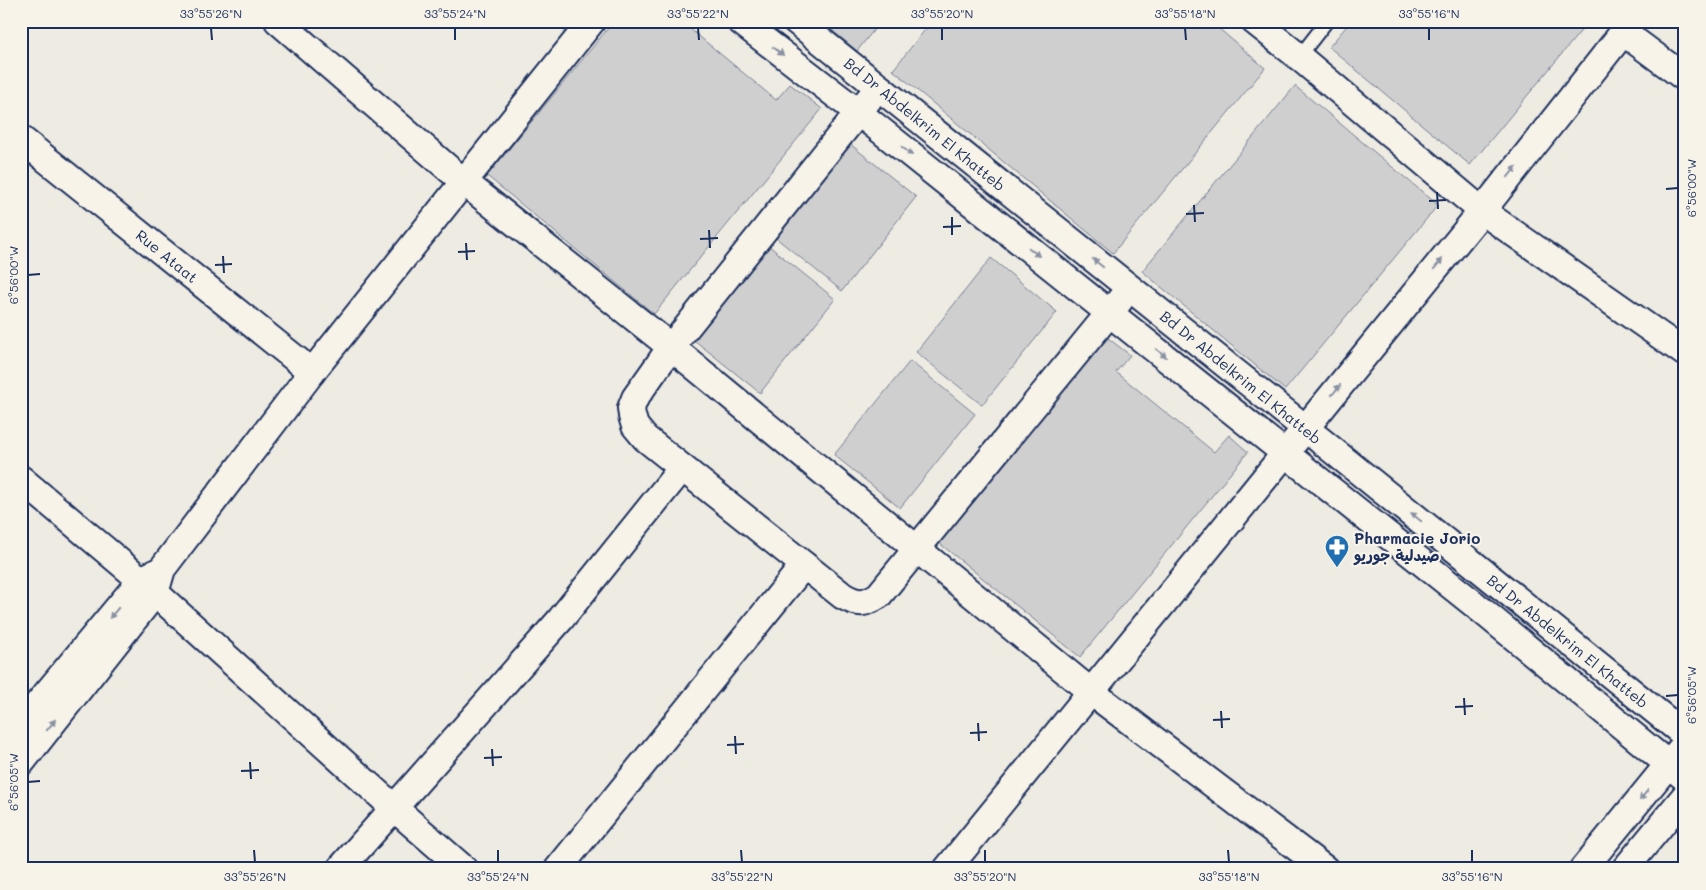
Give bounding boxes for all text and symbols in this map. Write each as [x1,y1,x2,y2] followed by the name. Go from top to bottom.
[180,5,242,21] text: 33°55'26"N
[424,5,486,21] text: 33°55'24"N
[667,5,729,21] text: 33°55'22"N
[911,5,973,21] text: 33°55'20"N
[1154,5,1216,21] text: 33°55'18"N
[1398,5,1460,21] text: 33°55'16"N
[771,46,785,56] one-way arrow
[840,53,1010,195] street label: Bd Dr Abdelkrim El Khatteb
[900,145,913,156] one-way arrow
[1683,159,1699,217] text: 6°56'00"W
[1506,166,1517,179] one-way arrow
[132,225,202,287] street label: Rue Ataat
[5,246,21,304] text: 6°56'00"W
[1027,246,1040,257] one-way arrow
[1091,257,1104,268] one-way arrow
[1433,258,1444,271] one-way arrow
[1156,306,1326,448] street label: Bd Dr Abdelkrim El Khatteb
[1154,348,1167,359] one-way arrow
[1330,384,1341,397] one-way arrow
[1409,512,1422,523] one-way arrow
[1353,528,1480,566] place label: Pharmacie Jorio صيدلية جوريو
[1324,534,1350,568] pharmacy icon: Pharmacie Jorio صيدلية جوريو
[1483,570,1653,712] street label: Bd Dr Abdelkrim El Khatteb
[108,606,119,619] one-way arrow
[1683,666,1699,724] text: 6°56'05"W
[46,719,57,732] one-way arrow
[5,753,21,811] text: 6°56'05"W
[1638,789,1649,802] one-way arrow
[224,868,286,884] text: 33°55'26"N
[467,868,529,884] text: 33°55'24"N
[711,868,773,884] text: 33°55'22"N
[954,868,1016,884] text: 33°55'20"N
[1198,868,1260,884] text: 33°55'18"N
[1441,868,1503,884] text: 33°55'16"N

